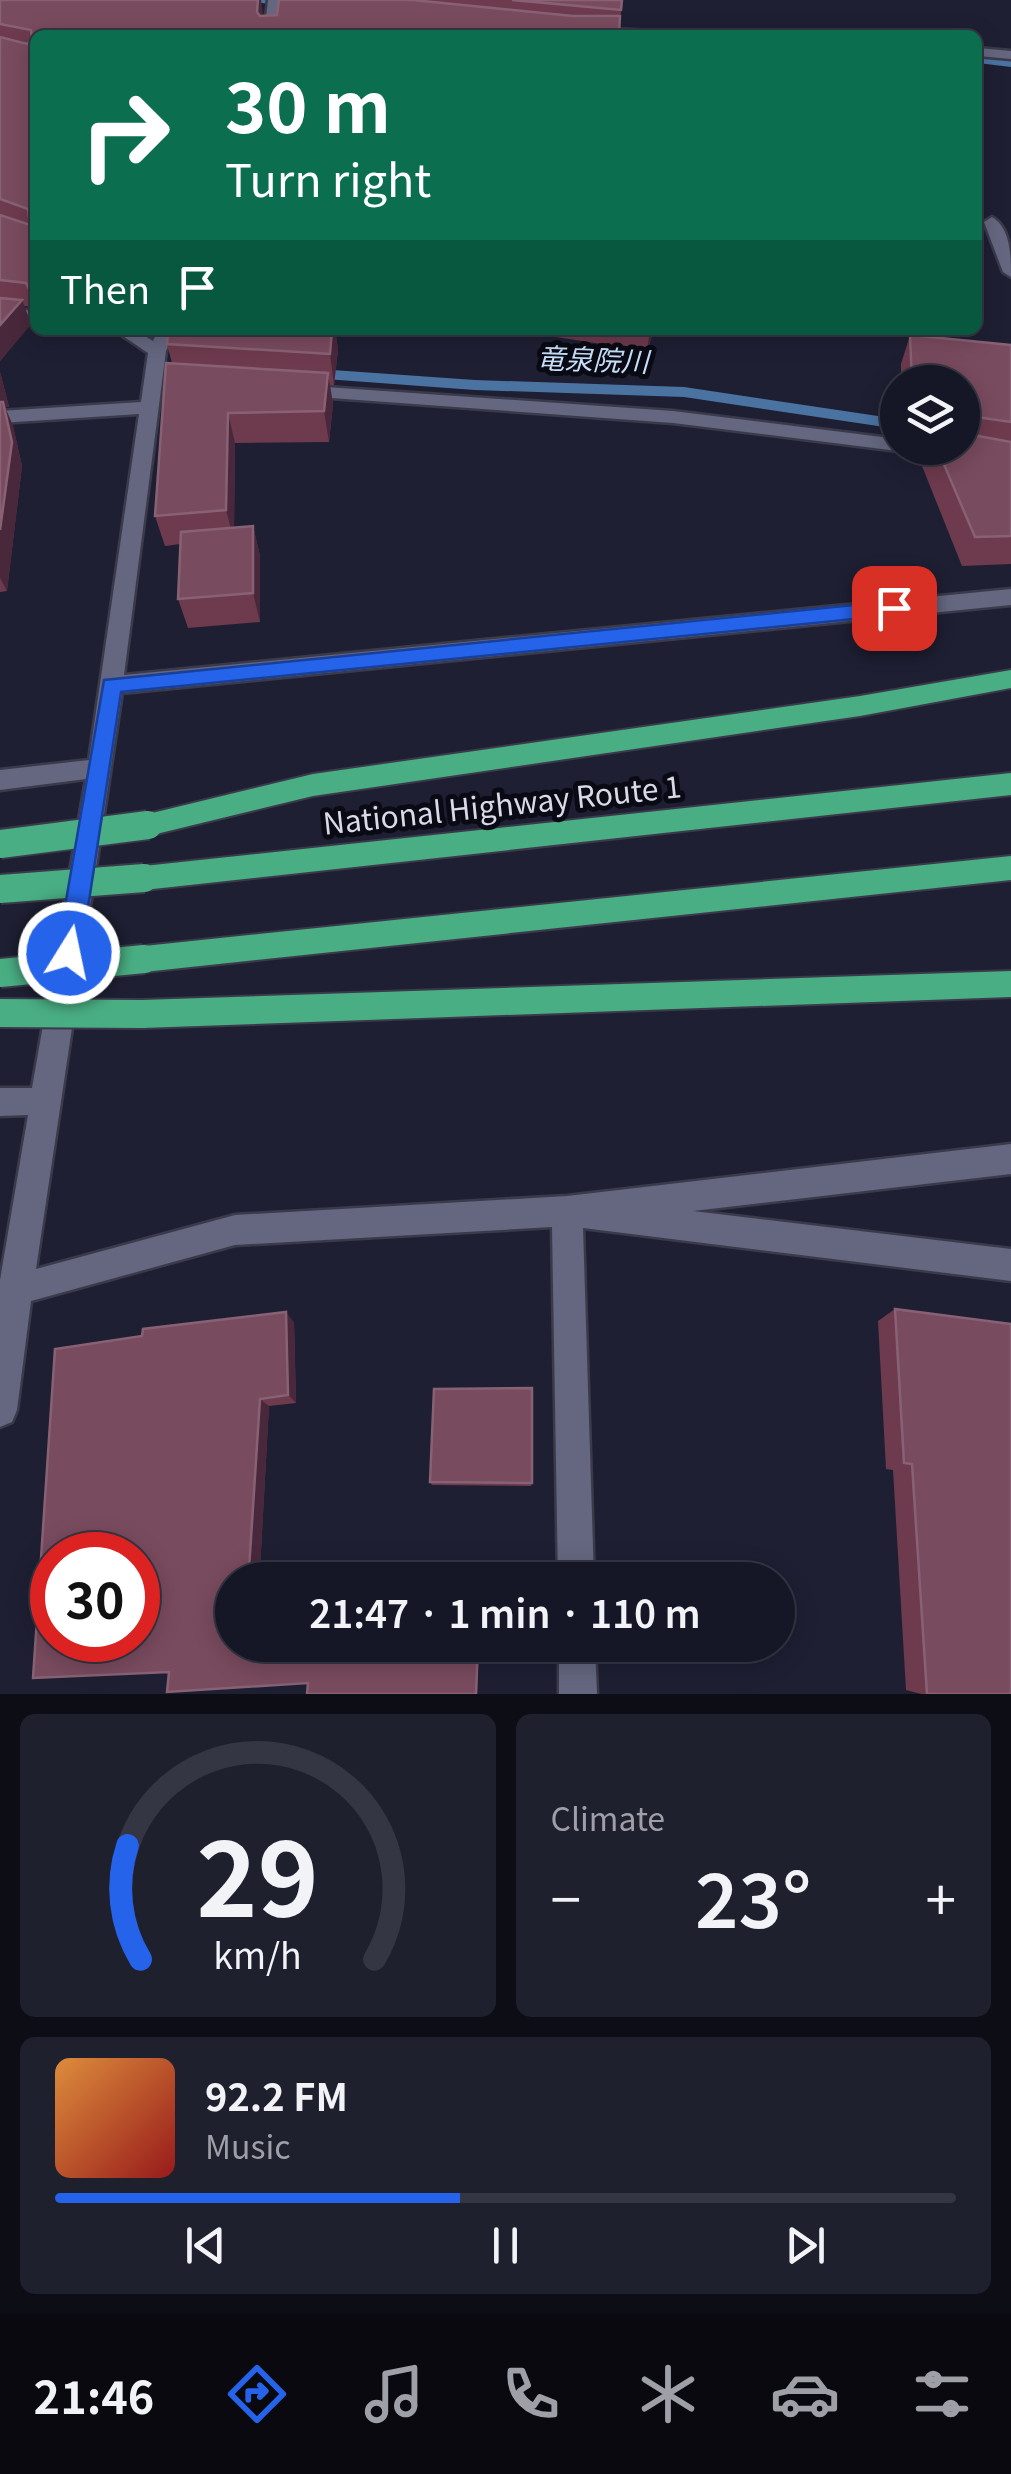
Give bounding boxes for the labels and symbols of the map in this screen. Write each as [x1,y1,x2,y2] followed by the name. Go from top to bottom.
[536,336,653,380] water label: 竜泉院川
[852,566,937,651] pin
[321,762,683,844] street label: National Highway Route 1
[17,901,121,1005] position arrow
[30,1532,160,1662] speed limit sign: 30

